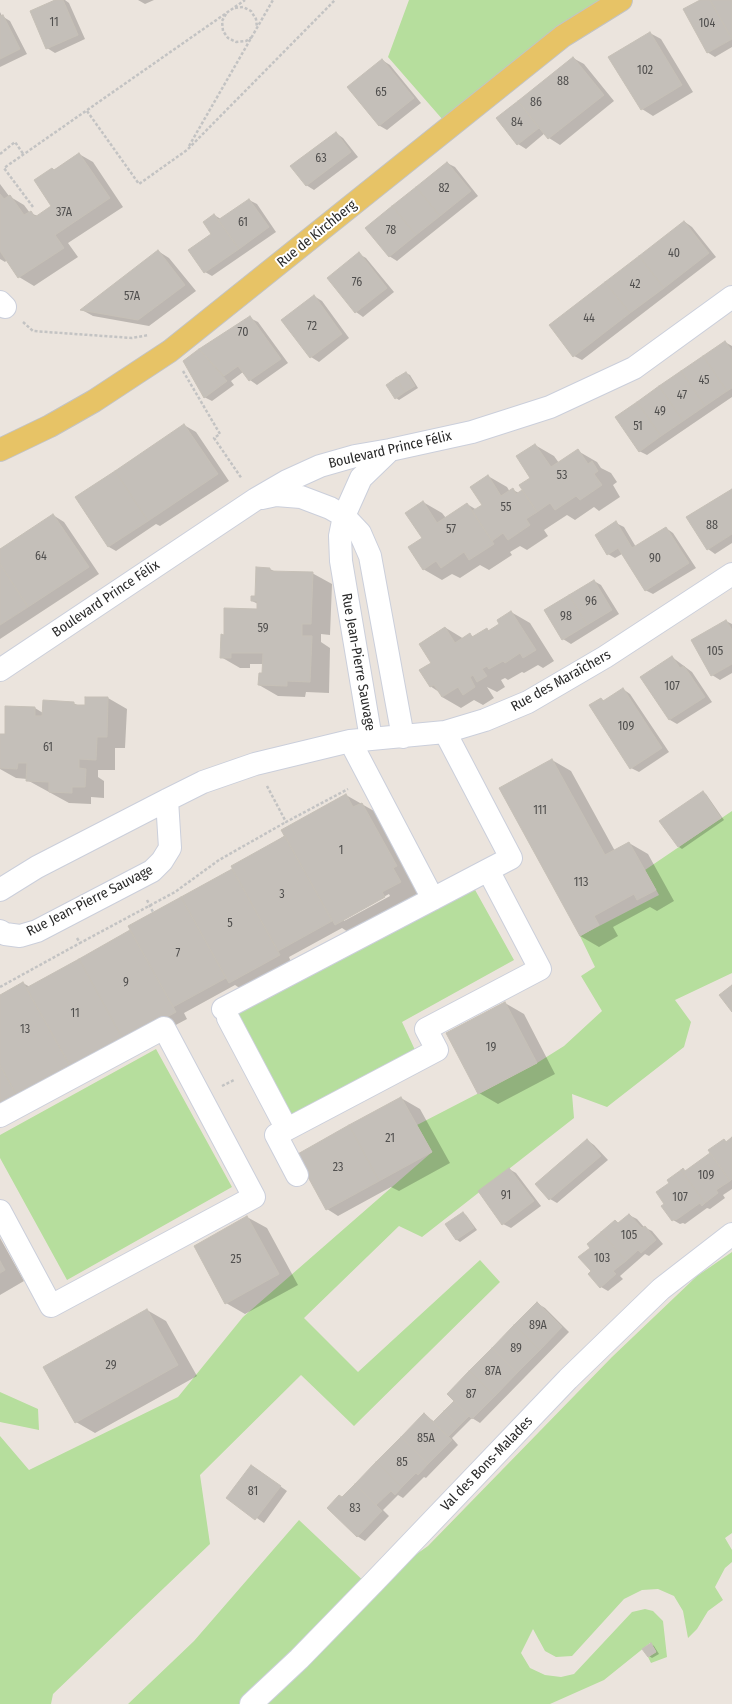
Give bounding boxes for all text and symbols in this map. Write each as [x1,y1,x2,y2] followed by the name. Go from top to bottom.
[49,16,59,30] house number: 11
[699,17,715,31] house number: 104
[637,64,653,78] house number: 102
[557,75,569,89] house number: 88
[375,86,387,100] house number: 65
[530,96,542,110] house number: 86
[511,116,523,130] house number: 84
[315,152,327,166] house number: 63
[438,182,450,196] house number: 82
[274,197,360,271] street label: Rue de Kirchberg
[56,206,72,220] house number: 37A
[238,216,248,230] house number: 61
[386,224,396,238] house number: 78
[668,247,680,261] house number: 40
[352,276,362,290] house number: 76
[630,278,640,292] house number: 42
[124,290,140,304] house number: 57A
[583,312,595,326] house number: 44
[307,320,317,334] house number: 72
[238,326,248,340] house number: 70
[698,374,710,388] house number: 45
[677,389,687,403] house number: 47
[654,405,666,419] house number: 49
[633,420,643,434] house number: 51
[327,428,453,472] street label: Boulevard Prince Félix
[557,469,567,483] house number: 53
[501,501,511,515] house number: 55
[706,519,718,533] house number: 88
[446,523,456,537] house number: 57
[35,550,47,564] house number: 64
[649,552,661,566] house number: 90
[49,557,163,641] street label: Boulevard Prince Félix
[338,592,378,732] street label: Rue Jean-Pierre Sauvage
[585,595,597,609] house number: 96
[560,610,572,624] house number: 98
[257,622,269,636] house number: 59
[707,645,723,659] house number: 105
[508,647,614,715] street label: Rue des Maraîchers
[664,680,680,694] house number: 107
[618,720,634,734] house number: 109
[43,741,53,755] house number: 61
[533,804,547,818] house number: 111
[339,844,343,858] house number: 1
[24,862,156,940] street label: Rue Jean-Pierre Sauvage
[574,876,588,890] house number: 113
[279,888,285,902] house number: 3
[227,917,233,931] house number: 5
[176,947,180,961] house number: 7
[123,976,129,990] house number: 9
[70,1007,80,1021] house number: 11
[20,1023,30,1037] house number: 13
[486,1041,496,1055] house number: 19
[385,1132,395,1146] house number: 21
[333,1161,343,1175] house number: 23
[698,1169,714,1183] house number: 109
[501,1189,511,1203] house number: 91
[672,1191,688,1205] house number: 107
[621,1229,637,1243] house number: 105
[594,1252,610,1266] house number: 103
[231,1253,241,1267] house number: 25
[529,1319,547,1333] house number: 89A
[510,1342,522,1356] house number: 89
[105,1359,117,1373] house number: 29
[485,1365,501,1379] house number: 87A
[466,1388,476,1402] house number: 87
[438,1413,536,1515] street label: Val des Bons-Malades
[417,1432,435,1446] house number: 85A
[396,1456,408,1470] house number: 85
[248,1485,258,1499] house number: 81
[349,1502,361,1516] house number: 83

